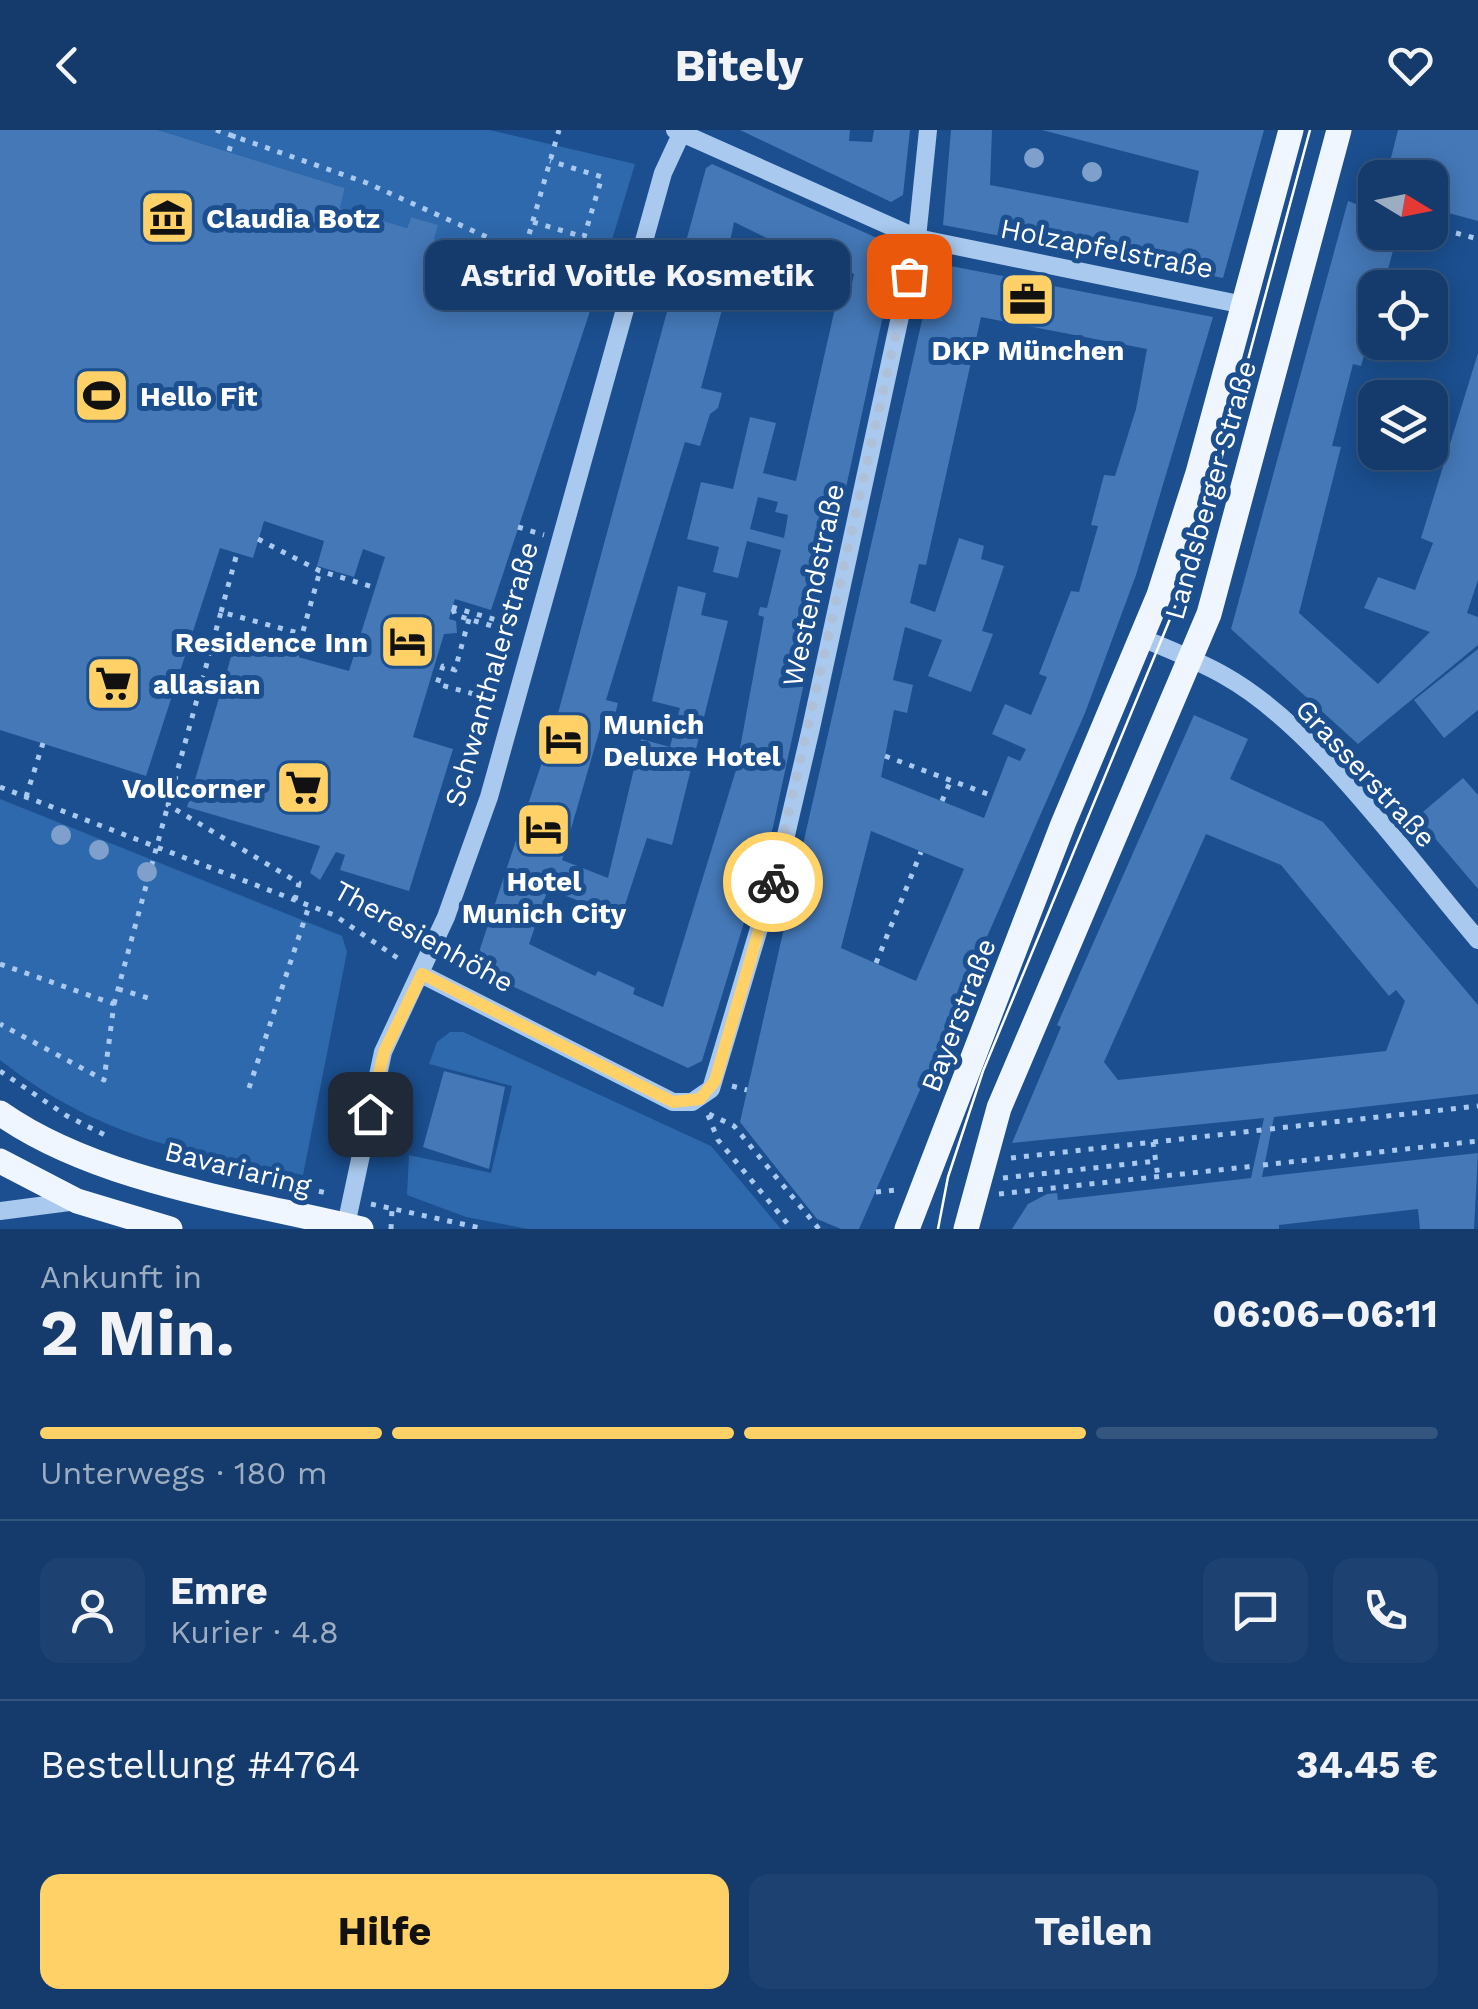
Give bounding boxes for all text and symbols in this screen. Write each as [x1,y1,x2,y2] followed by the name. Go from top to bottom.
[40,38,95,93] icon: back
[1383,38,1438,93] icon: heart
[675,39,803,92] text: Bitely
[1358,160,1448,250] north arrow
[1358,160,1448,470] map controls
[137,188,197,248] museum icon: Claudia Botz
[206,202,380,235] place label: Claudia Botz
[998,212,1216,285] street label: Holzapfelstraße
[867,234,952,319] pin
[424,241,849,311] callout: Astrid Voitle Kosmetik
[882,249,937,304] icon: bag
[461,256,814,294] text: Astrid Voitle Kosmetik
[998,269,1058,329] office icon: DKP München
[1358,270,1448,360] button: locate
[932,334,1124,367] place label: DKP München
[1158,357,1263,624] street label: Landsberger Straße
[71,366,131,426] sports icon: Hello Fit
[140,380,258,413] place label: Hello Fit
[1358,380,1448,470] button: layers
[776,481,851,690] street label: Westendstraße
[438,538,545,810] street label: Schwanthalerstraße
[377,612,437,672] hotel icon: Residence Inn
[175,626,368,659] place label: Residence Inn
[84,654,144,714] supermarket icon: allasian
[153,668,261,701] place label: allasian
[1289,692,1443,854] street label: Grasserstraße
[603,708,782,773] place label: Munich Deluxe Hotel
[534,710,594,770] hotel icon: Munich Deluxe Hotel
[274,758,334,818] supermarket icon: Vollcorner
[122,772,265,805] place label: Vollcorner
[514,800,574,860] hotel icon: Hotel Munich City
[723,832,823,932] courier
[746,855,801,910] icon: bike
[462,865,627,930] place label: Hotel Munich City
[328,873,519,999] street label: Theresienhöhe
[914,934,1003,1097] street label: Bayerstraße
[328,1072,413,1157] pin
[343,1087,398,1142] icon: home
[161,1134,315,1203] street label: Bavariaring
[40,1258,202,1296] text: Ankunft in
[1212,1292,1438,1336] text: 06:06–06:11
[40,1295,235,1371] text: 2 Min.
[40,1454,328,1492] text: Unterwegs · 180 m
[40,1558,145,1663] button: person
[1203,1558,1308,1663] button: chat
[1333,1558,1438,1663] button: phone
[170,1569,268,1613] text: Emre
[170,1613,339,1651] text: Kurier · 4.8
[40,1743,361,1787] text: Bestellung #4764
[1296,1743,1438,1787] text: 34.45 €
[40,1874,729,1989] button: Hilfe
[749,1874,1438,1989] button: Teilen

